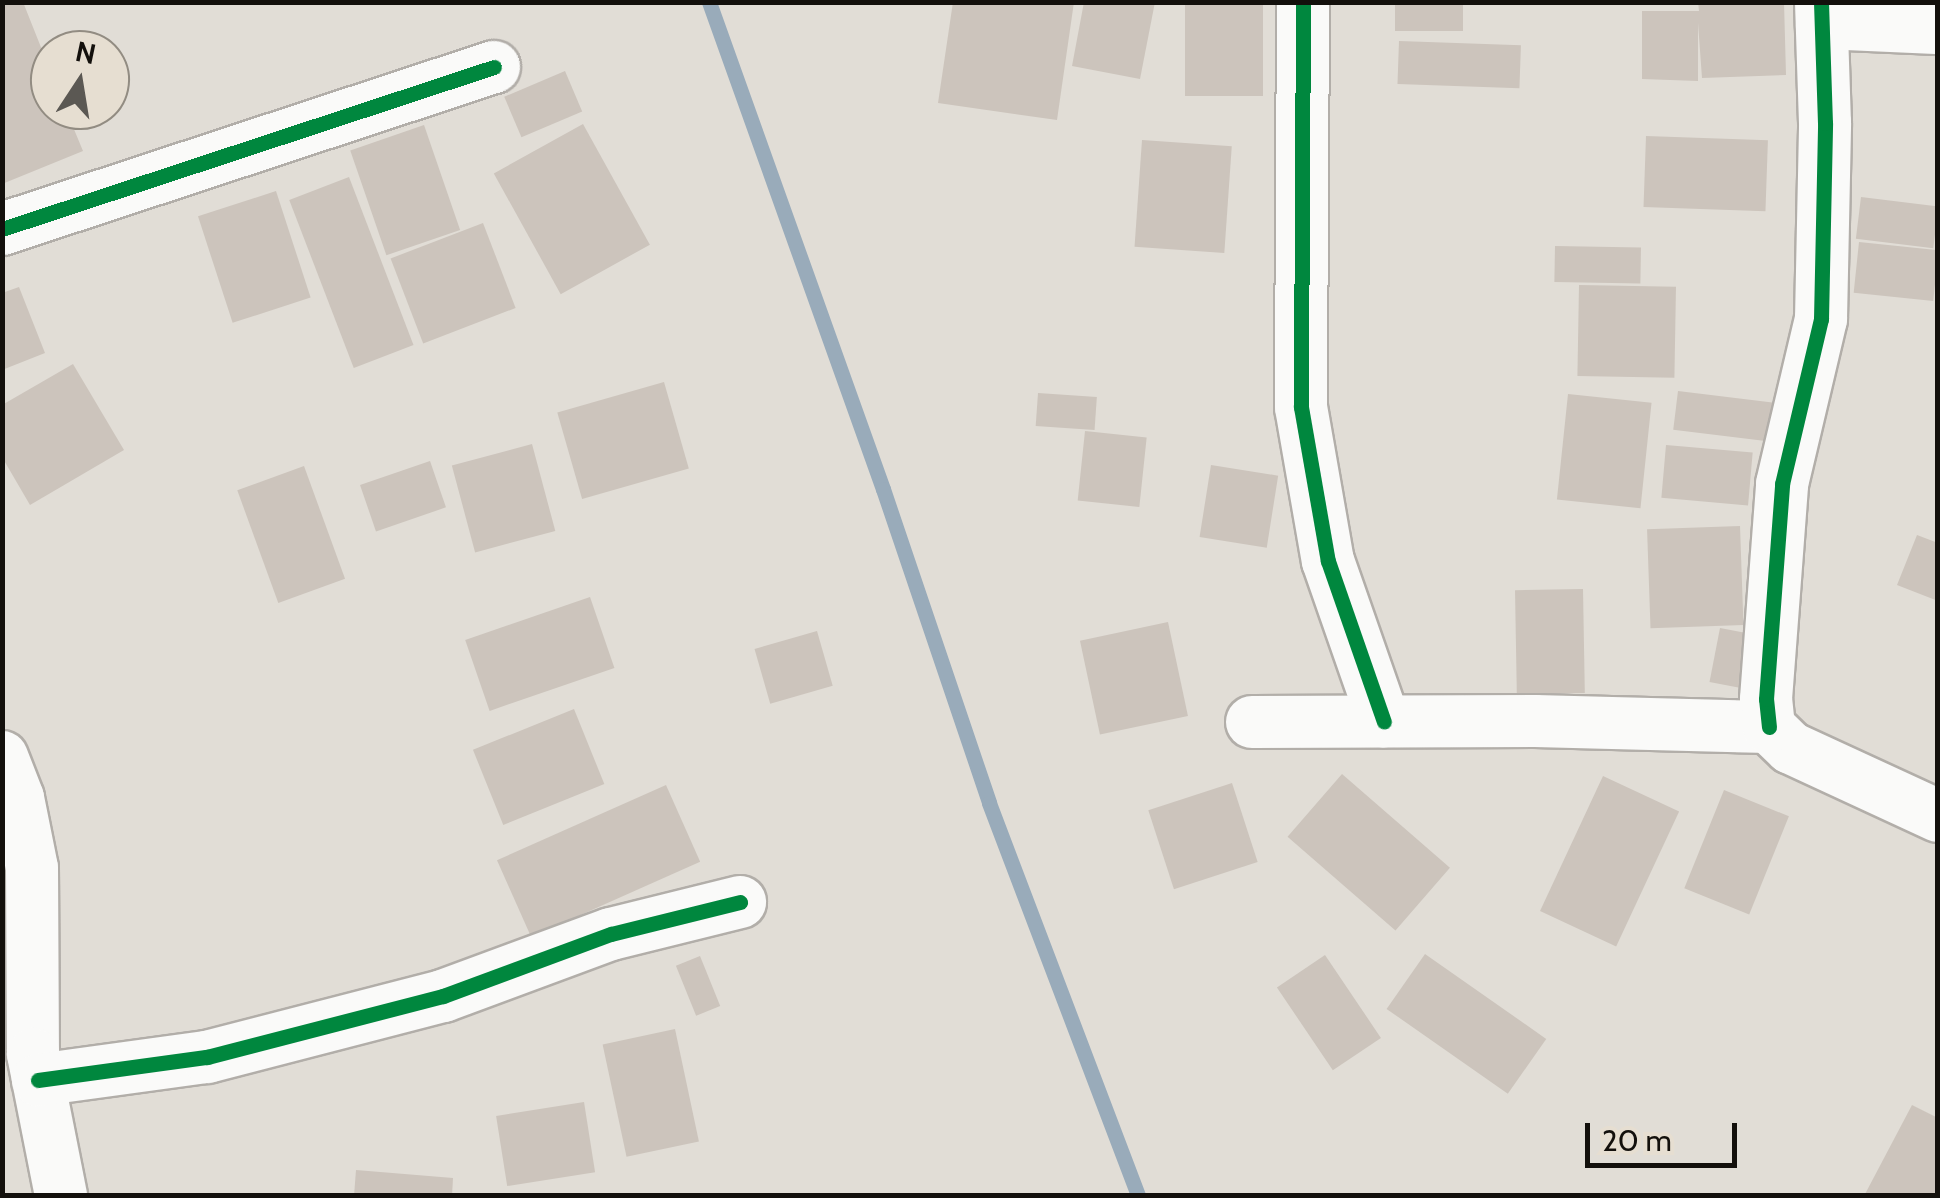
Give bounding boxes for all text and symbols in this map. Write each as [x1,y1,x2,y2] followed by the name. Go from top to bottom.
[30,30,130,130] north arrow
[73,34,99,71] text: N
[1590,1103,1742,1165] scale bar
[1602,1122,1672,1159] text: 20 m

